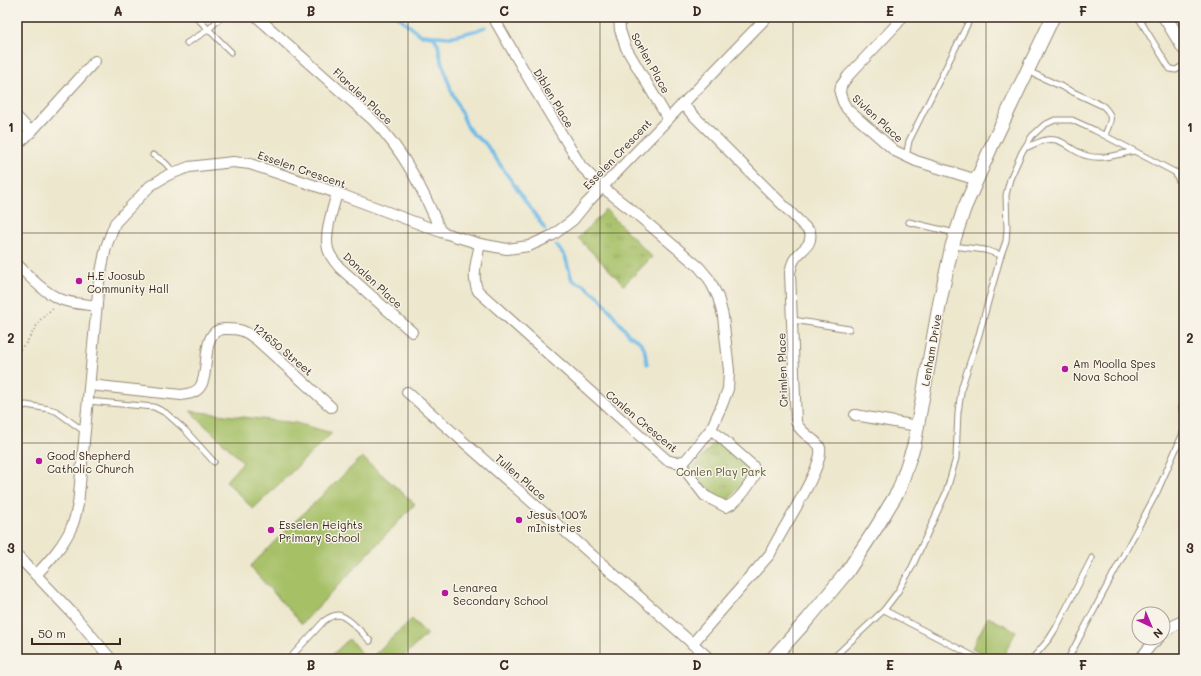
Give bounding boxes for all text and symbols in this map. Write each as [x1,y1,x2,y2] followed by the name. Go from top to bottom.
[113,2,123,19] text: A
[307,2,316,19] text: B
[499,2,509,19] text: C
[692,2,702,19] text: D
[886,2,894,19] text: E
[1079,2,1087,19] text: F
[628,30,674,96] street label: Sorlen Place
[330,64,396,128] street label: Floralen Place
[530,66,578,131] street label: Diblen Place
[849,91,907,145] street label: Sivlen Place
[579,115,655,193] street label: Esselen Crescent
[8,118,14,135] text: 1
[1187,118,1193,135] text: 1
[256,147,348,191] street label: Esselen Crescent
[340,249,406,311] street label: Donalen Place
[87,268,169,296] place label: H.E Joosub Community Hall
[74,276,84,286] marker: H.E Joosub Community Hall
[917,313,945,387] street label: Lenham Drive
[250,319,316,379] street label: 121650 Street
[7,329,15,346] text: 2
[1186,329,1194,346] text: 2
[773,332,791,407] street label: Crimlen Place
[1073,356,1156,384] place label: Am Moolla Spes Nova School
[1060,364,1070,374] marker: Am Moolla Spes Nova School
[603,387,681,456] street label: Conlen Crescent
[47,448,134,476] place label: Good Shepherd Catholic Church
[492,450,550,504] street label: Tullen Place
[34,456,44,466] marker: Good Shepherd Catholic Church
[676,464,766,479] park label: Conlen Play Park
[527,507,588,535] place label: Jesus 100% mInistries
[514,515,524,525] marker: Jesus 100% mInistries
[279,517,363,545] place label: Esselen Heights Primary School
[266,525,276,535] marker: Esselen Heights Primary School
[7,539,15,556] text: 3
[1186,539,1194,556] text: 3
[453,580,548,608] place label: Lenarea Secondary School
[440,588,450,598] marker: Lenarea Secondary School
[1131,606,1171,646] north arrow
[32,620,120,646] scale bar
[38,625,66,641] text: 50 m
[1150,625,1167,642] text: N
[113,656,123,673] text: A
[307,656,316,673] text: B
[499,656,509,673] text: C
[692,656,702,673] text: D
[886,656,894,673] text: E
[1079,656,1087,673] text: F

